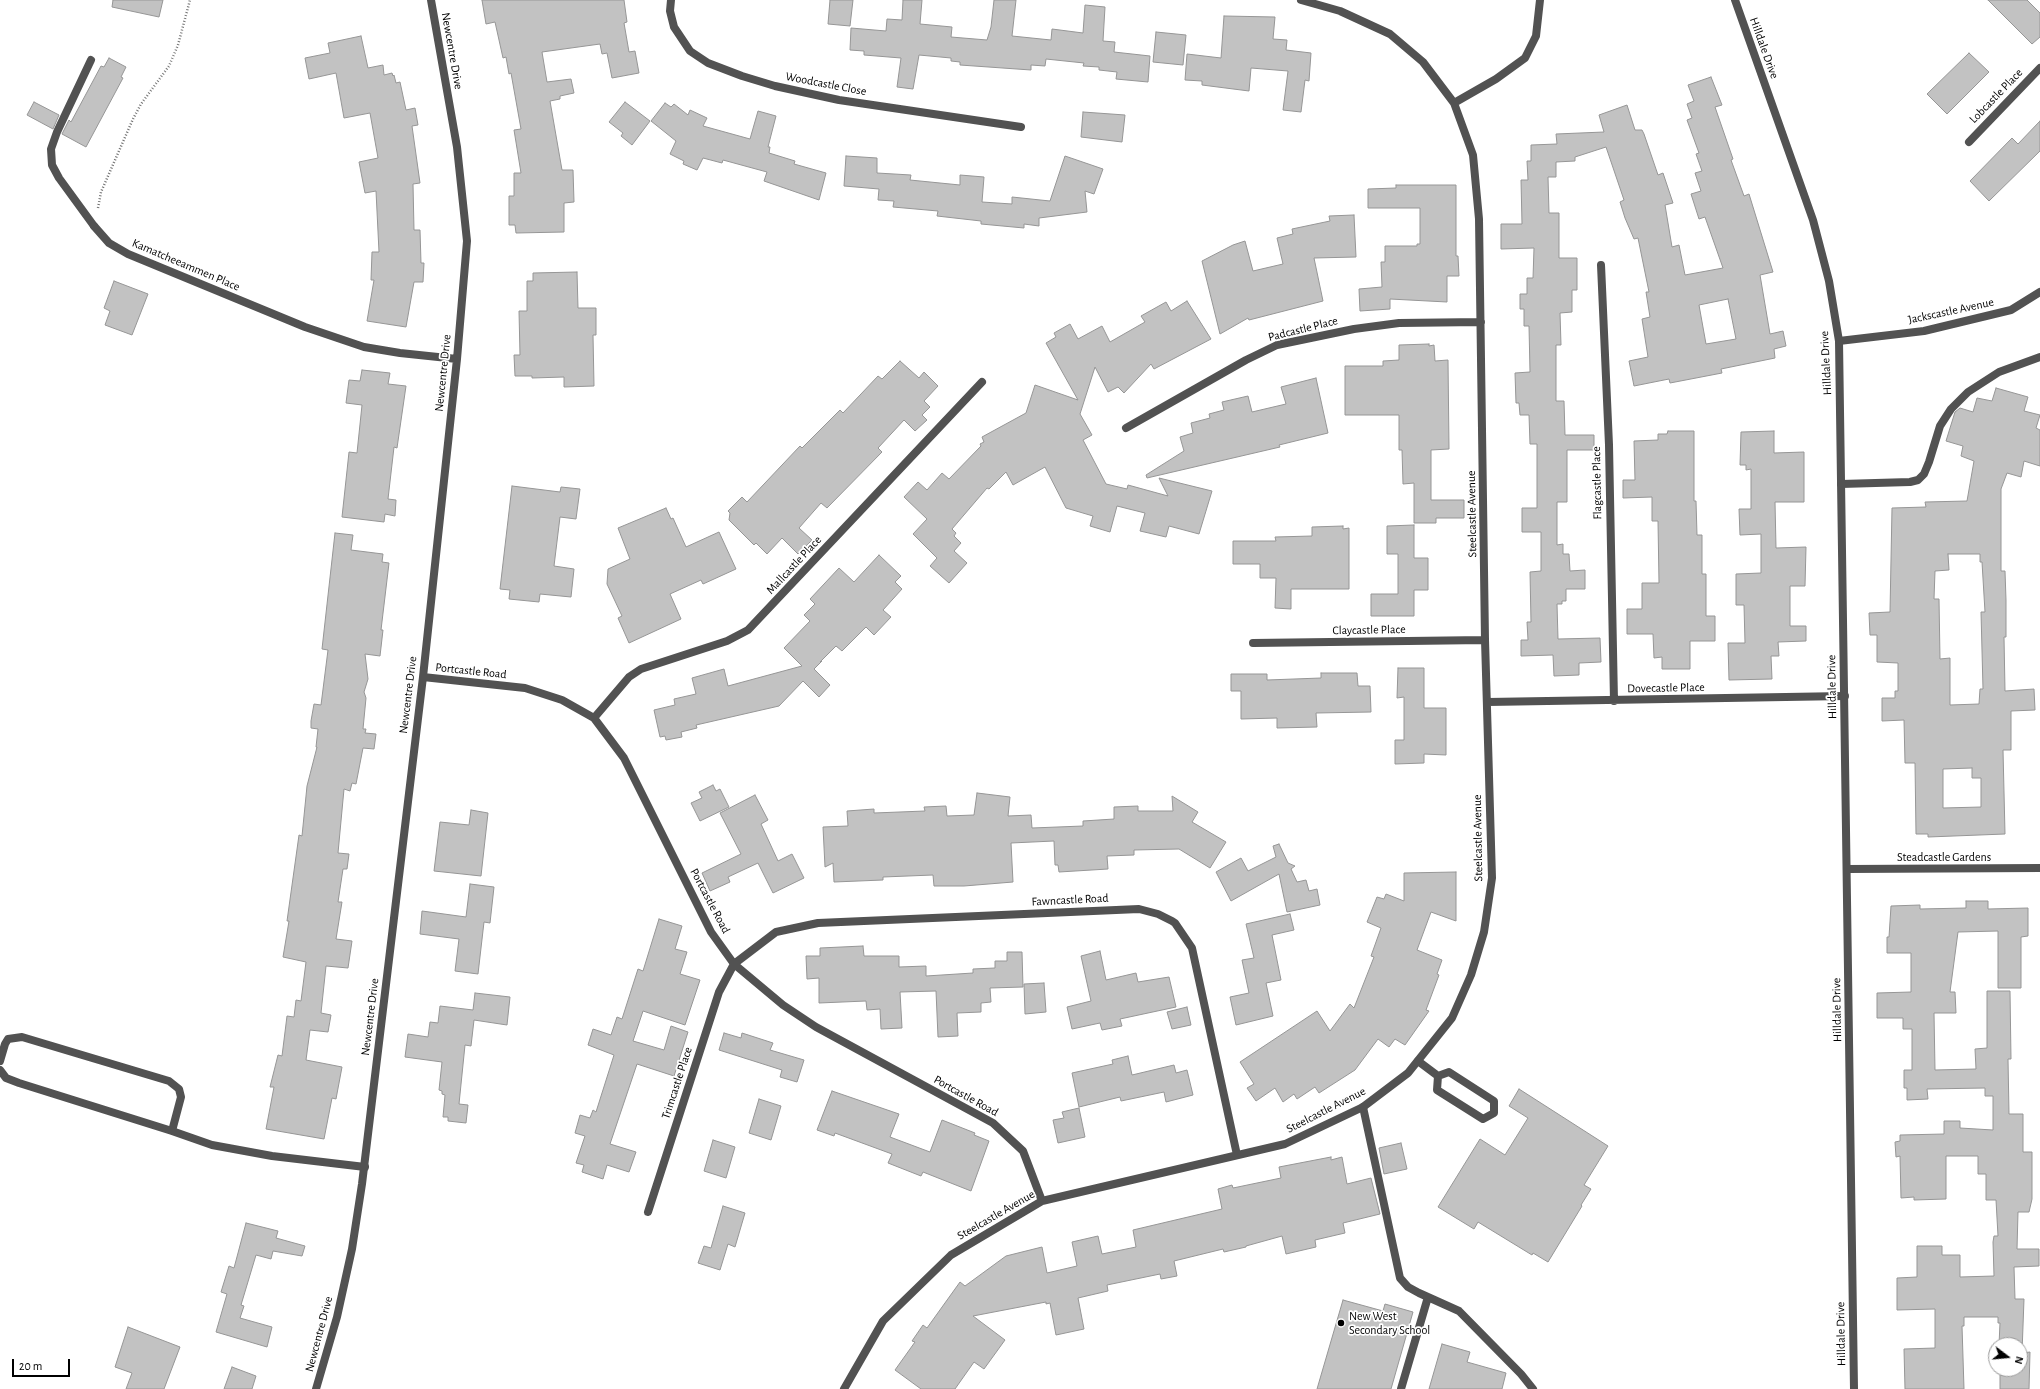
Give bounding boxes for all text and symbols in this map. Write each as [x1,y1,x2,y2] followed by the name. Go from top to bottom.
[438,11,466,91] street label: Newcentre Drive
[1746,15,1782,81] street label: Hilldale Drive
[1966,66,2026,126] street label: Lobcastle Place
[784,69,868,99] street label: Woodcastle Close
[130,236,242,294] street label: Kamatcheeammen Place
[1907,295,1995,327] street label: Jackscastle Avenue
[1267,313,1339,345] street label: Padcastle Place
[1817,331,1835,395] street label: Hilldale Drive
[432,334,454,412] street label: Newcentre Drive
[1589,446,1605,520] street label: Flagcastle Place
[1464,470,1480,558] street label: Steelcastle Avenue
[763,533,825,597] street label: Mallcastle Place
[1332,622,1406,638] street label: Claycastle Place
[396,655,420,735] street label: Newcentre Drive
[1824,655,1840,719] street label: Hilldale Drive
[435,660,507,682] street label: Portcastle Road
[1627,680,1705,696] street label: Dovecastle Place
[1470,794,1486,882] street label: Steelcastle Avenue
[1897,850,1991,864] street label: Steadcastle Gardens
[687,866,733,936] street label: Portcastle Road
[1031,891,1109,909] street label: Fawncastle Road
[358,977,382,1057] street label: Newcentre Drive
[1829,978,1845,1042] street label: Hilldale Drive
[659,1045,695,1121] street label: Trimcastle Place
[931,1072,1001,1120] street label: Portcastle Road
[1284,1084,1368,1136] street label: Steelcastle Avenue
[955,1187,1037,1243] street label: Steelcastle Avenue
[302,1295,336,1373] street label: Newcentre Drive
[1833,1302,1849,1366] street label: Hilldale Drive
[1349,1309,1430,1337] place label: New West Secondary School
[1336,1318,1346,1328] marker: New West Secondary School
[1988,1337,2028,1377] north arrow
[14,1351,72,1377] scale bar
[2013,1355,2025,1365] text: N
[19,1360,42,1372] text: 20 m

